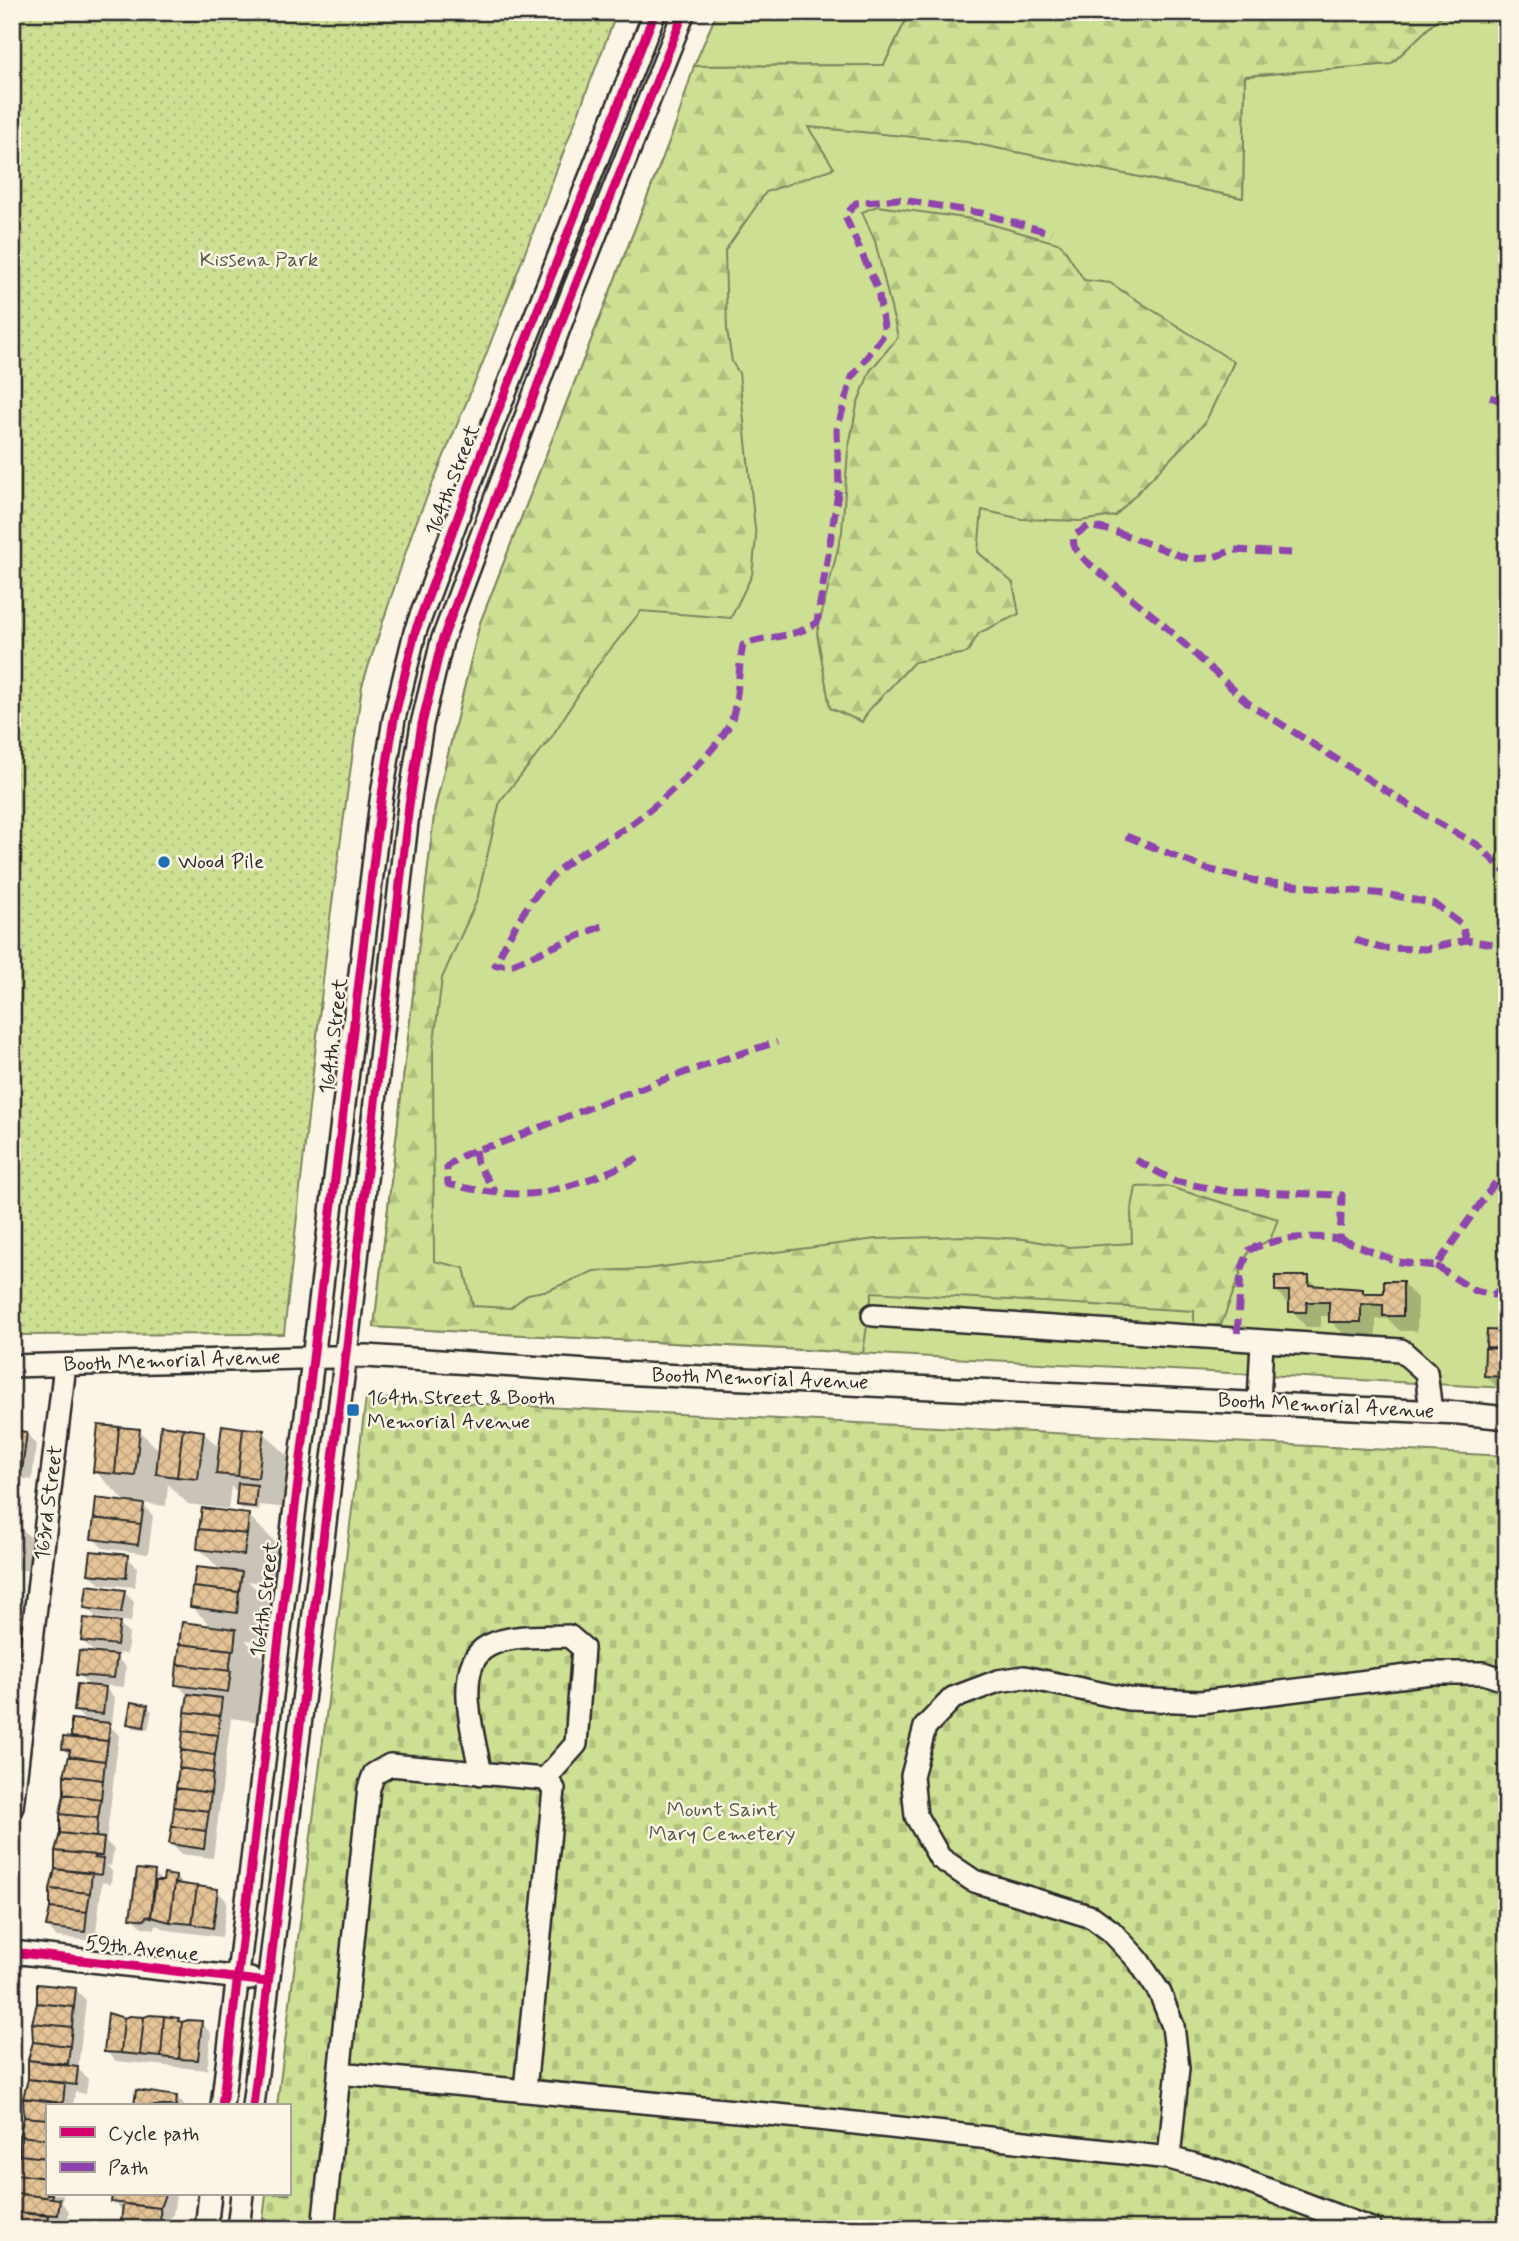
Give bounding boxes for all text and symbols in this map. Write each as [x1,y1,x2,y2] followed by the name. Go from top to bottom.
[200,246,319,274] park label: Kissena Park
[419,420,487,540] street label: 164th Street
[178,848,264,876] place label: Wood Pile
[156,854,172,870] marker: Wood Pile
[313,976,355,1096] street label: 164th Street
[63,1343,281,1379] street label: Booth Memorial Avenue
[651,1361,869,1397] street label: Booth Memorial Avenue
[367,1384,555,1436] place label: 164th Street & Booth Memorial Avenue
[1217,1386,1435,1426] street label: Booth Memorial Avenue
[345,1402,361,1418] marker: 164th Street & Booth Memorial Avenue
[28,1444,70,1562] street label: 163rd Street
[244,1539,286,1659] street label: 164th Street
[649,1796,796,1848] park label: Mount Saint Mary Cemetery
[84,1929,200,1969] street label: 59th Avenue
[46,2104,290,2196] legend
[108,2120,199,2148] text: Cycle path
[108,2154,148,2182] text: Path

